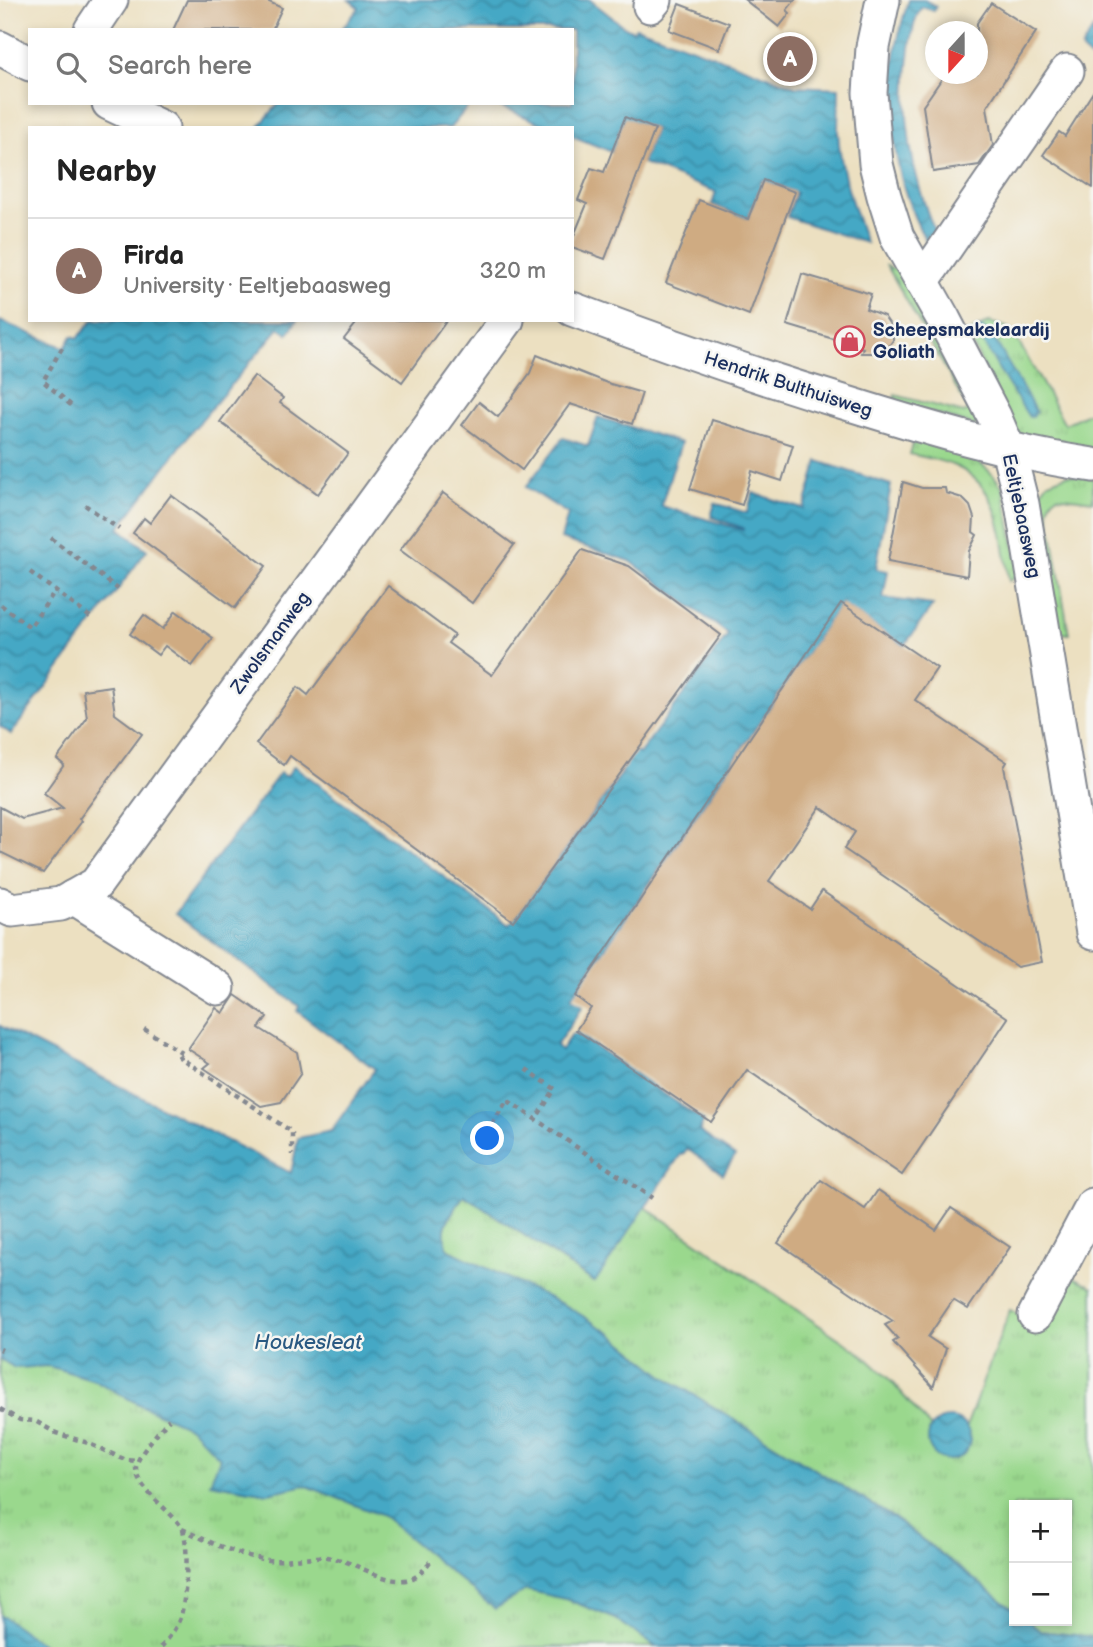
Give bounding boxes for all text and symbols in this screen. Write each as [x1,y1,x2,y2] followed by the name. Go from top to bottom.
[925,21,988,84] north arrow
[28,28,574,105] search box
[767,33,813,85] pin: A
[52,48,90,86] icon: search
[108,51,252,82] text: Search here
[56,154,156,190] text: Nearby
[123,241,184,272] text: Firda
[72,257,86,285] text: A
[480,257,546,285] text: 320 m
[123,272,391,300] text: University · Eeltjebaasweg
[873,319,1050,364] place label: Scheepsmakelaardij Goliath
[833,324,867,358] shop icon: Scheepsmakelaardij Goliath
[701,347,875,423] street label: Hendrik Bulthuisweg
[997,452,1045,580] street label: Eeltjebaasweg
[226,587,316,699] street label: Zwolsmanweg
[470,1121,504,1155] your location
[254,1330,362,1355] water label: Houkesleat
[1009,1500,1072,1626] map controls
[1009,1500,1072,1563] button: +
[1009,1563,1072,1626] button: −

